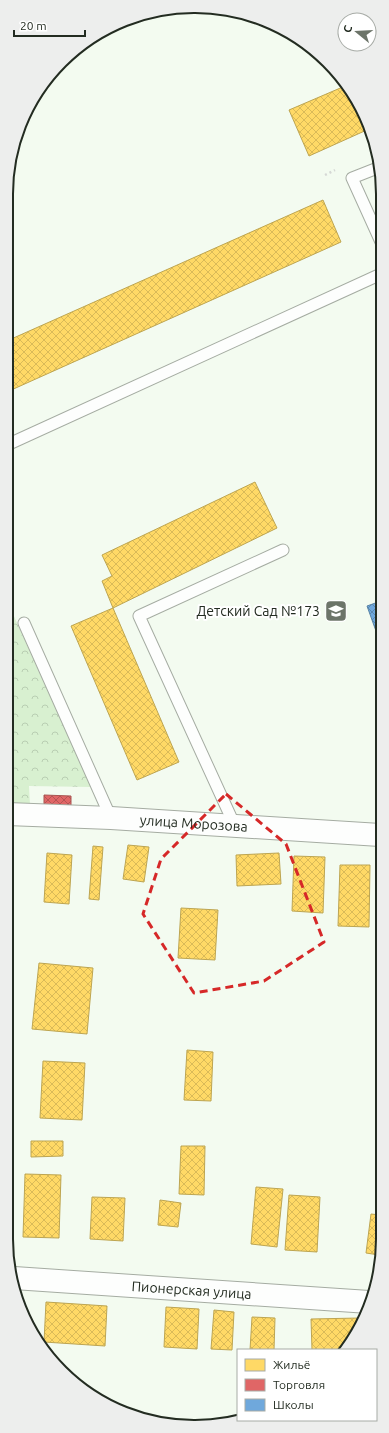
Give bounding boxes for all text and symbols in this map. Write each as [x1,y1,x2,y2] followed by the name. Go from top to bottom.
[14,12,85,38] scale bar
[337,12,377,52] north arrow
[20,19,47,32] text: 20 m
[341,24,354,34] text: С
[323,598,349,624] school or university icon: Детский Сад №173
[197,603,320,619] place label: Детский Сад №173
[139,812,248,835] street label: улица Морозова
[131,1278,252,1302] street label: Пионерская улица
[237,1349,377,1421] legend
[273,1358,310,1371] text: Жильё
[273,1378,325,1391] text: Торговля
[273,1398,314,1411] text: Школы

